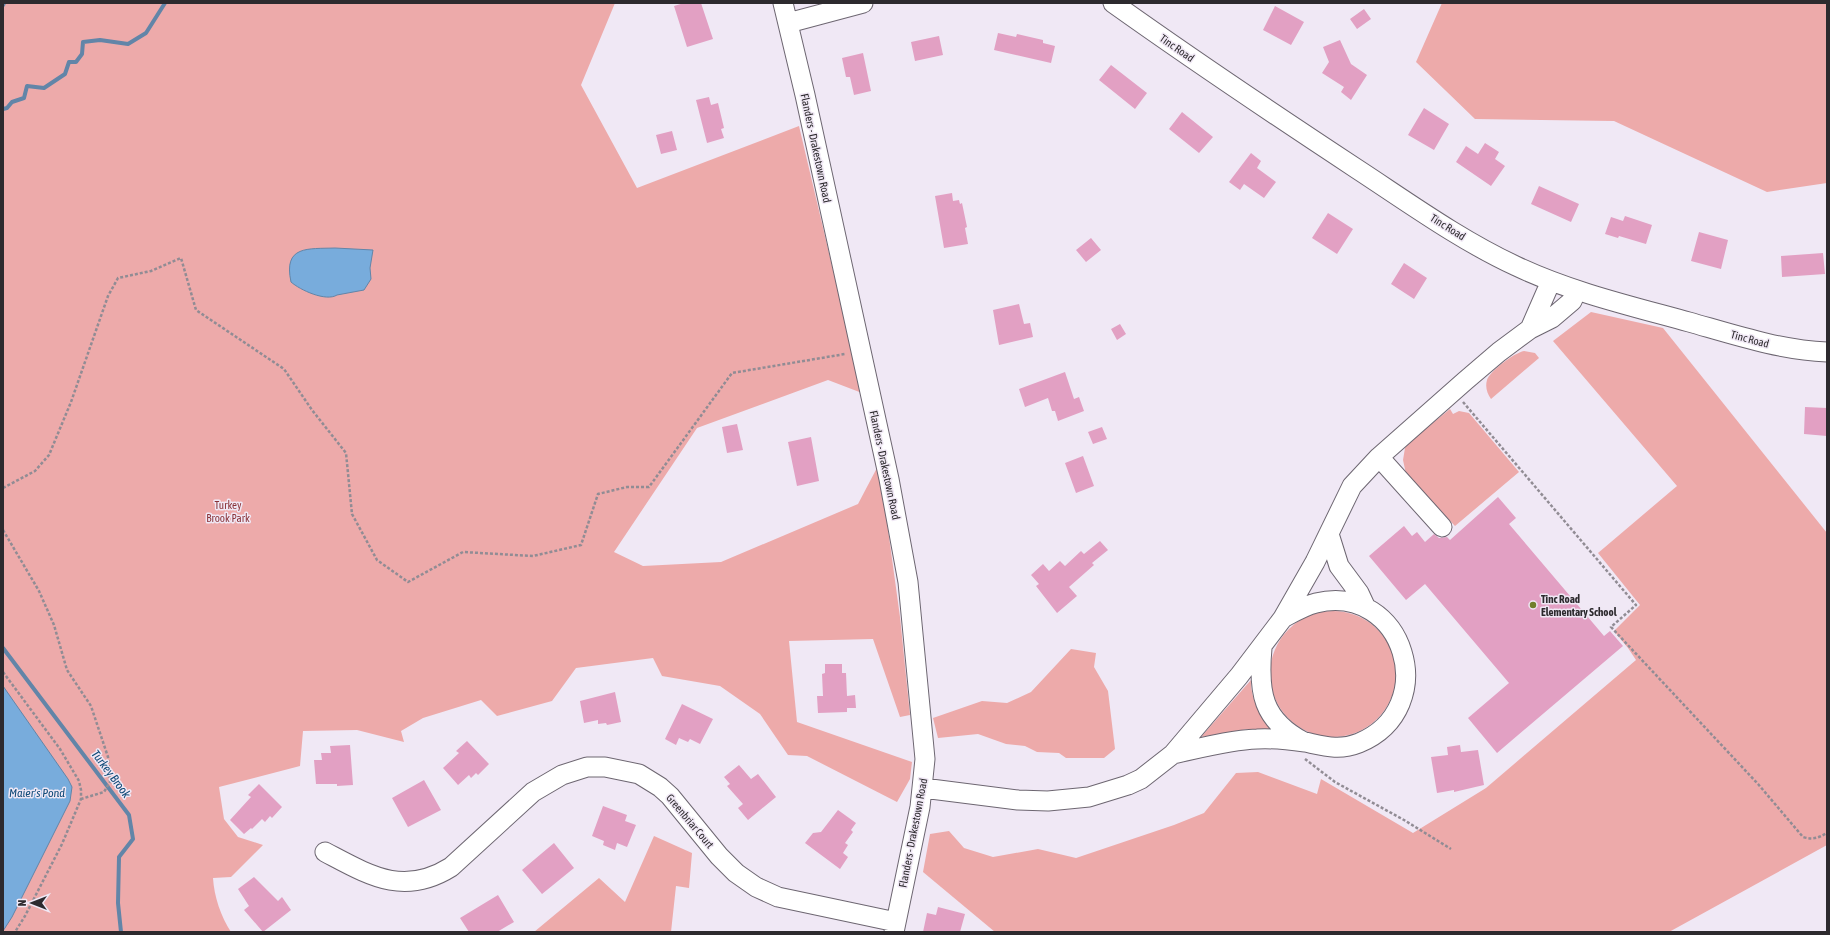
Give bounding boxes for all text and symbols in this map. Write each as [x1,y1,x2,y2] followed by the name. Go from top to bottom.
[1158,32,1196,64] street label: Tinc Road
[799,92,833,204] street label: Flanders - Drakestown Road
[1428,212,1468,242] street label: Tinc Road
[1730,328,1770,350] street label: Tinc Road
[868,409,902,521] street label: Flanders - Drakestown Road
[206,499,250,524] park label: Turkey Brook Park
[1541,593,1618,618] place label: Tinc Road Elementary School
[1528,600,1538,610] marker: Tinc Road Elementary School
[88,747,134,801] water label: Turkey Brook
[896,777,930,889] street label: Flanders - Drakestown Road
[9,786,65,800] water label: Maier's Pond
[664,792,716,850] street label: Greenbriar Court
[12,883,52,923] north arrow
[16,900,28,906] text: N

